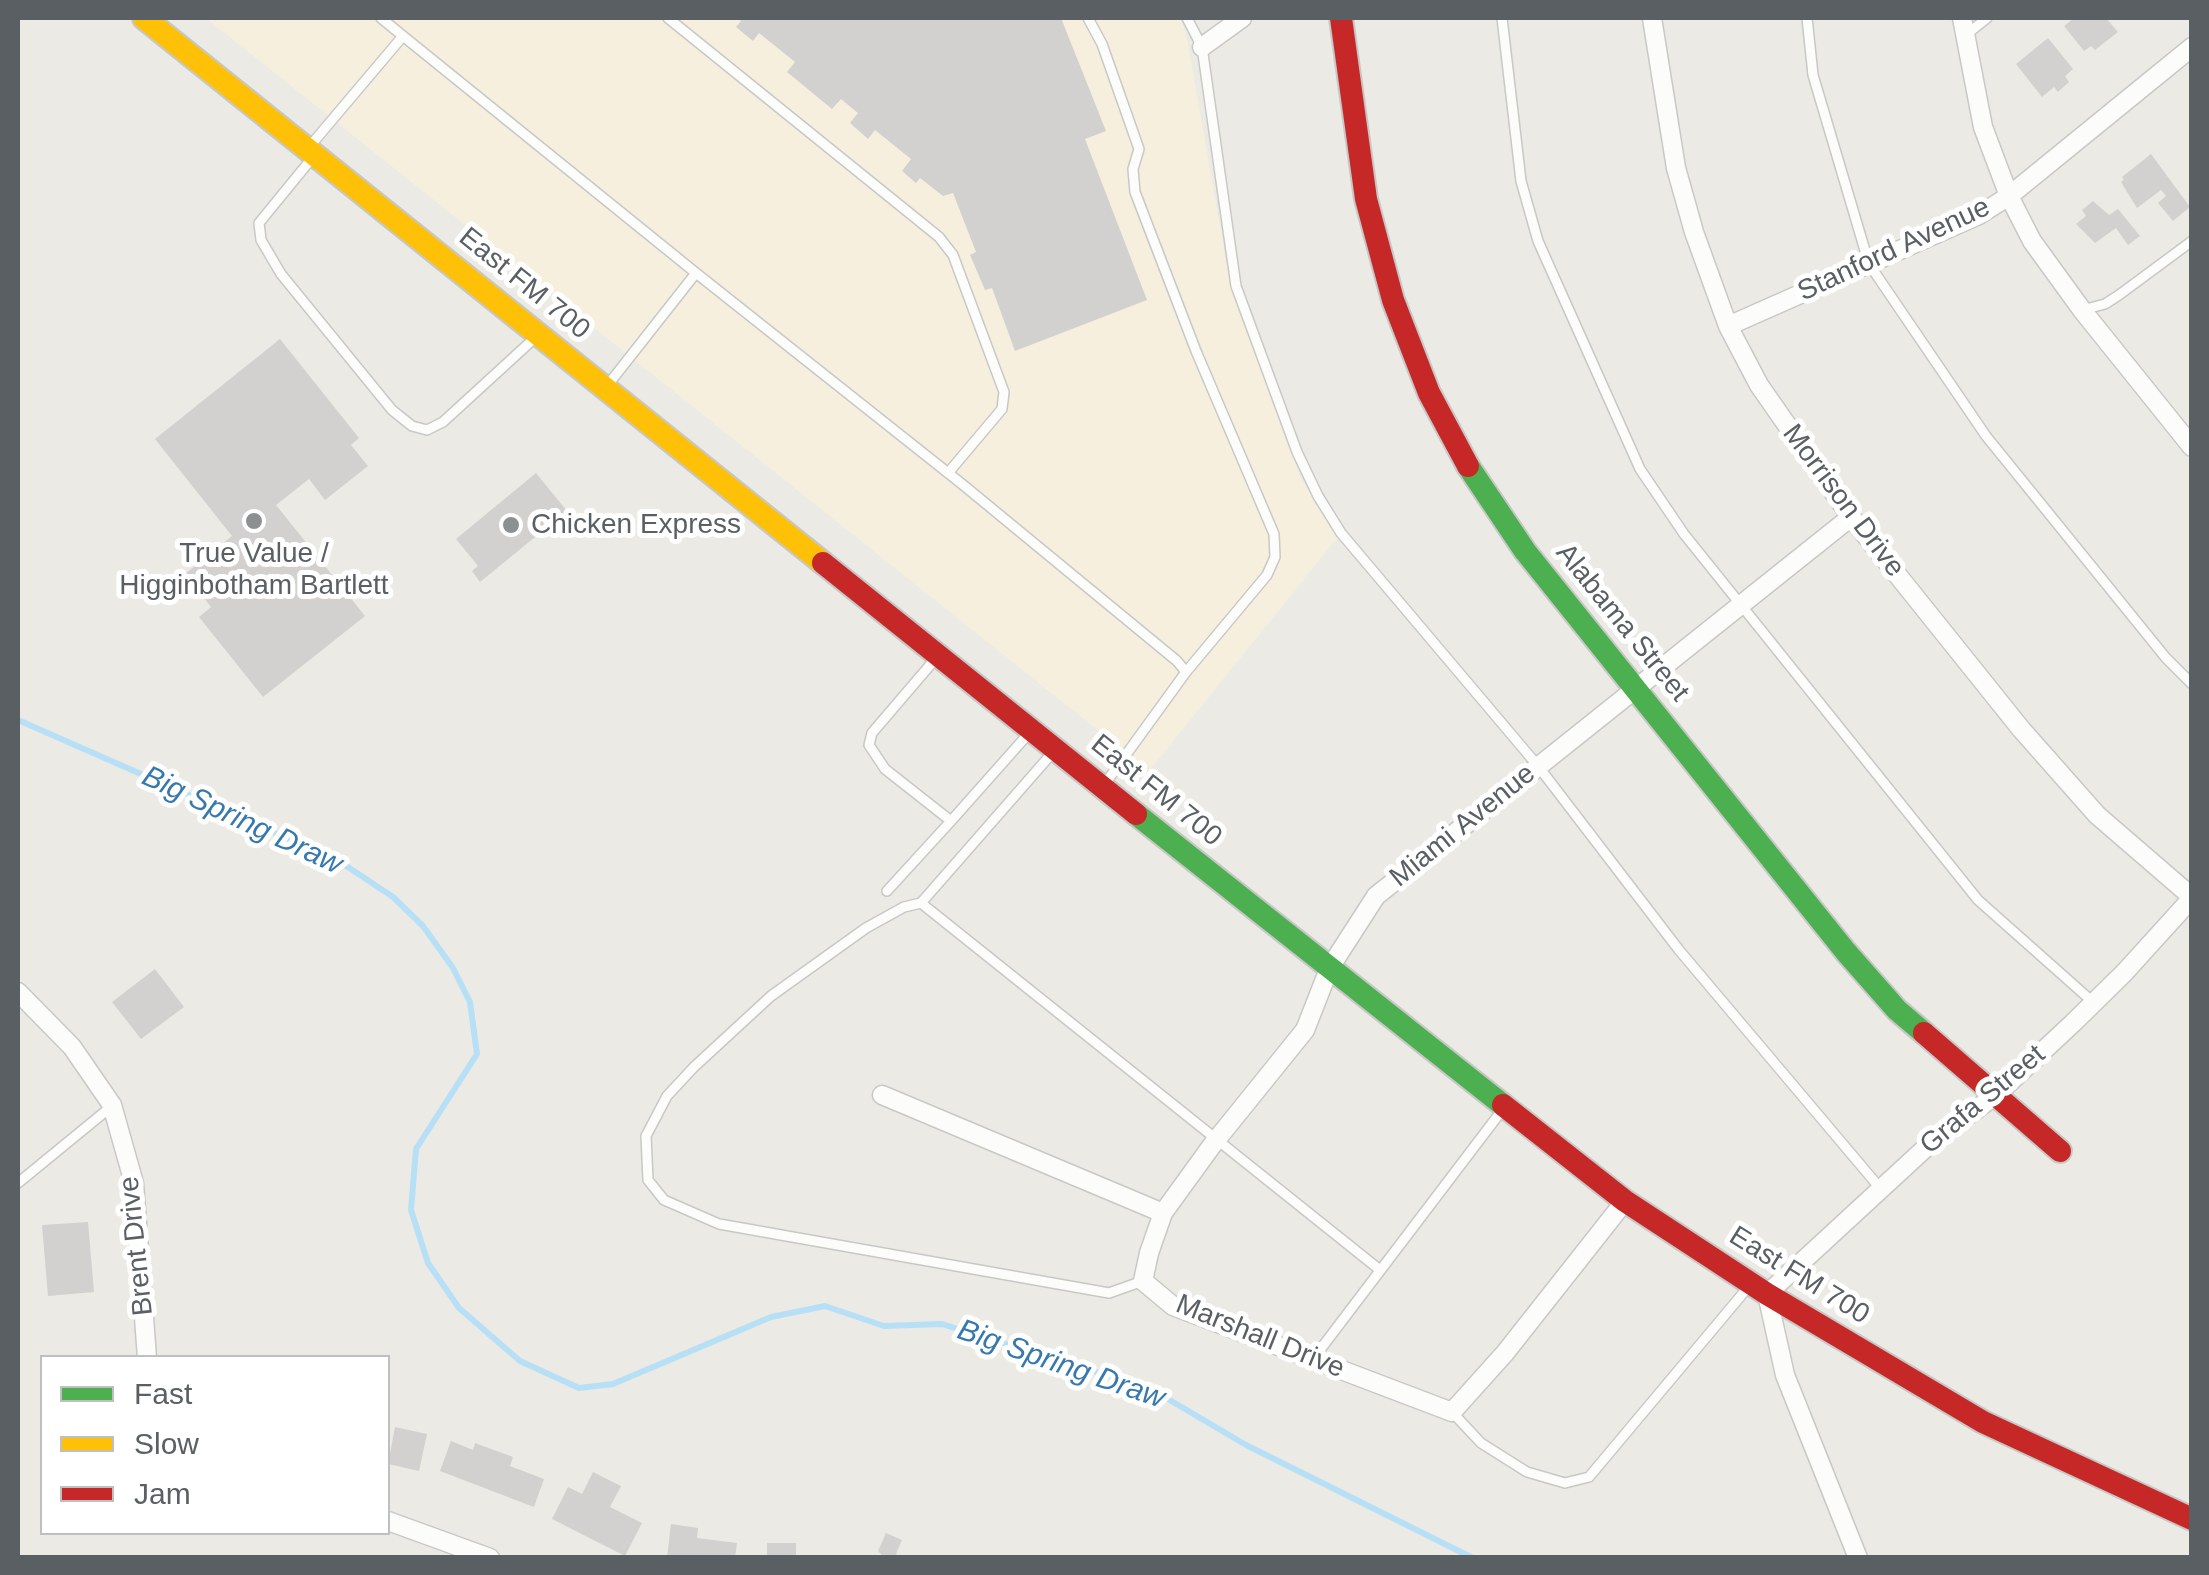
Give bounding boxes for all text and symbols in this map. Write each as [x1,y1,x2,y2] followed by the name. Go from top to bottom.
[1793,191,1995,309] street label: Stanford Avenue
[452,221,596,347] street label: East FM 700
[1775,418,1911,584] street label: Morrison Drive
[531,508,741,542] place label: Chicken Express
[243,510,265,532] marker: True Value / Higginbotham Bartlett
[500,514,522,536] marker: Chicken Express
[119,537,389,603] place label: True Value / Higginbotham Bartlett
[1548,537,1696,709] street label: Alabama Street
[1084,728,1228,854] street label: East FM 700
[1384,757,1542,895] street label: Miami Avenue
[136,759,348,883] water label: Big Spring Draw
[1914,1038,2052,1162] street label: Grafa Street
[113,1175,161,1317] street label: Brent Drive
[1723,1220,1875,1332] street label: East FM 700
[1171,1288,1349,1386] street label: Marshall Drive
[953,1313,1169,1417] water label: Big Spring Draw
[40,1355,390,1535] legend
[134,1377,192,1410] text: Fast
[134,1427,199,1460] text: Slow
[134,1477,191,1510] text: Jam

